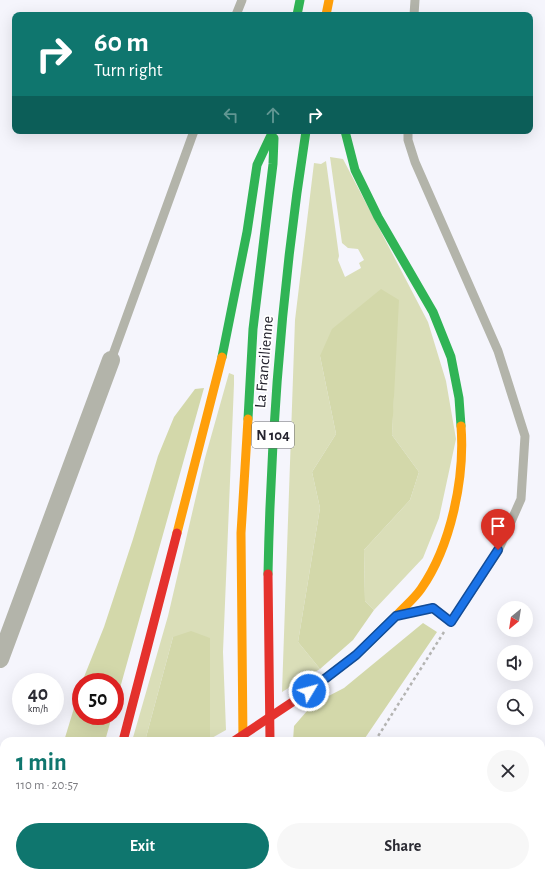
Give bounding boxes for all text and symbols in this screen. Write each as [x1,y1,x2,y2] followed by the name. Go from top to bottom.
[28,28,80,80] icon: right
[94,29,149,57] text: 60 m
[94,62,163,80] text: Turn right
[220,104,242,126] icon: left
[262,104,284,126] icon: ahead
[304,104,326,126] icon: right
[252,315,276,409] street label: La Francilienne
[252,422,294,448] road number: N 104
[481,509,515,550] pin
[487,515,509,537] icon: arrive
[497,601,533,637] north arrow
[497,601,533,725] map controls
[497,645,533,681] button: sound
[288,670,330,712] position arrow
[72,673,124,725] speed limit sign: 50
[28,684,48,704] text: 40
[497,689,533,725] button: search
[28,704,48,714] text: km/h
[487,750,529,792] button: close
[16,751,67,775] text: 1 min
[16,779,78,792] text: 110 m · 20:57
[16,823,269,869] button: Exit
[277,823,529,869] button: Share

